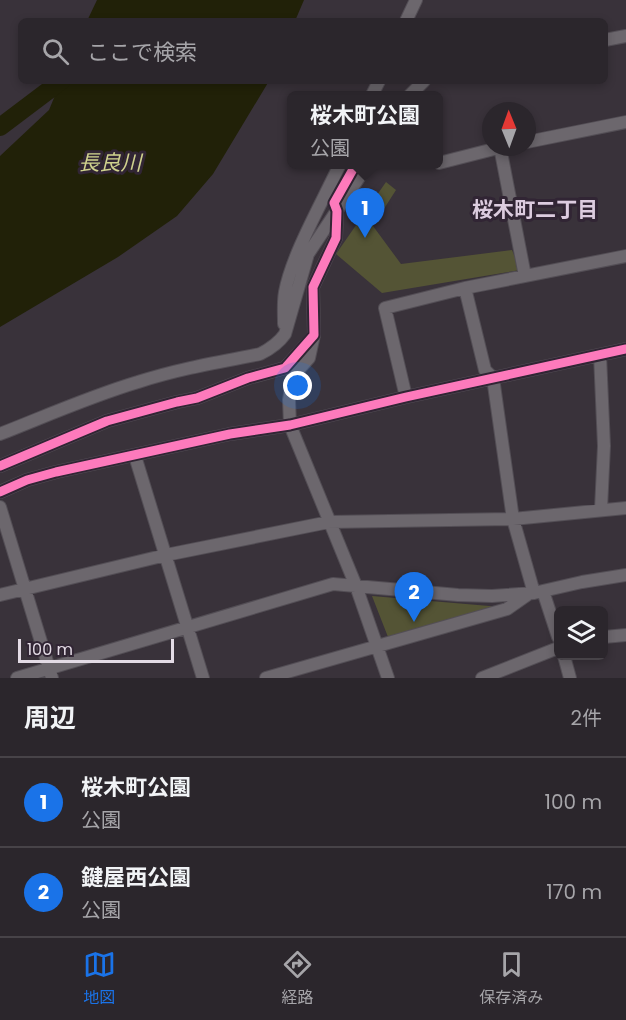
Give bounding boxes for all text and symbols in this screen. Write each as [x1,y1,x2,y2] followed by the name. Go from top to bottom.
[18,18,608,84] search box
[39,35,72,68] icon: search
[87,37,197,68] text: ここで検索
[287,91,443,169] popup
[310,100,420,131] text: 桜木町公園
[482,102,536,156] north arrow
[310,134,350,162] text: 公園
[79,148,143,177] water label: 長良川
[346,188,385,238] pin: 1
[472,195,598,224] district label: 桜木町二丁目
[283,371,312,400] your location
[394,572,434,622] pin: 2
[554,606,608,660] map controls
[554,606,608,660] button: layers
[18,636,174,664] scale bar
[27,638,73,661] text: 100 m
[24,700,76,736] text: 周辺
[571,704,602,732] text: 2件
[81,772,191,803] text: 桜木町公園
[40,788,47,816] text: 1
[545,788,602,816] text: 100 m
[81,806,121,834] text: 公園
[81,862,191,893] text: 鍵屋西公園
[38,878,49,906] text: 2
[546,878,602,906] text: 170 m
[81,896,121,924] text: 公園
[83,948,116,1010] tab: 地図
[281,948,314,1010] tab: 経路
[479,948,543,1010] tab: 保存済み

